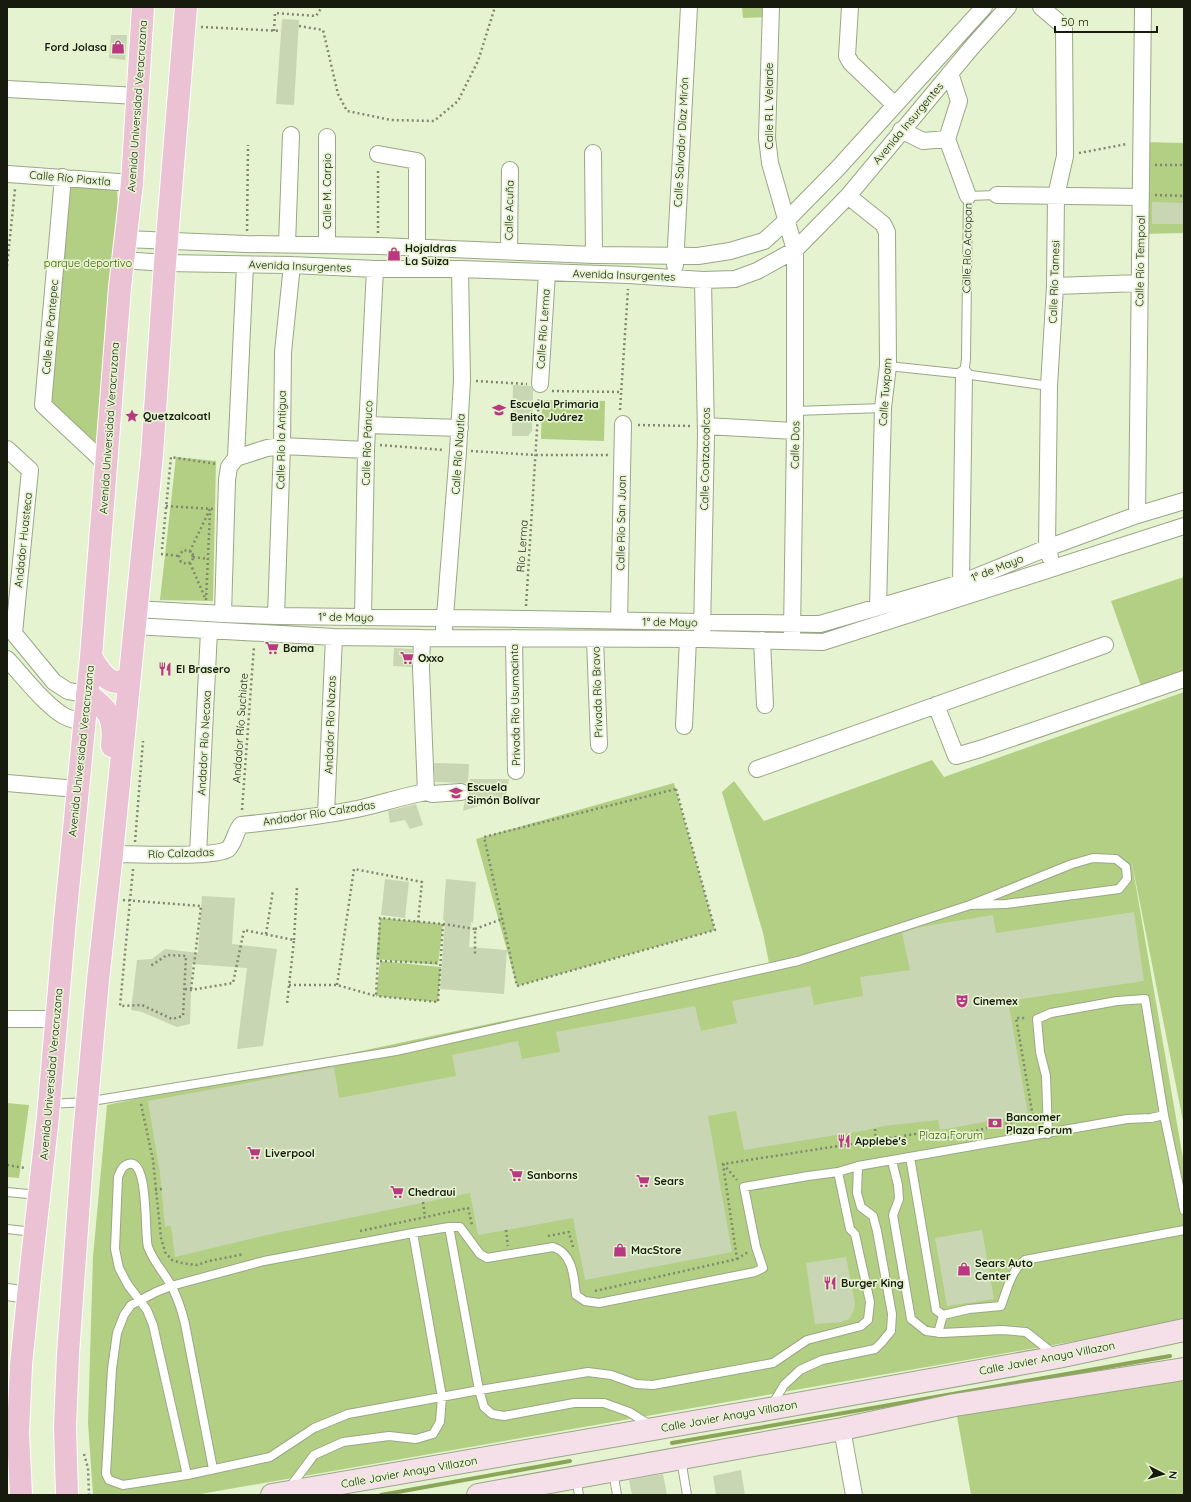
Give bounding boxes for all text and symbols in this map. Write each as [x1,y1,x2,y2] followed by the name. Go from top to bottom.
[1055,8,1157,34] scale bar
[1061,14,1089,29] text: 50 m
[124,20,150,192] street label: Avenida Universidad Veracruzana
[110,39,126,55] shop icon: Ford Jolasa
[44,40,107,54] place label: Ford Jolasa
[762,63,776,149] street label: Calle R L Velarde
[671,77,691,207] street label: Calle Salvador Díaz Mirón
[870,79,946,167] street label: Avenida Insurgentes
[320,153,334,229] street label: Calle M. Carpio
[29,167,111,189] street label: Calle Río Piaxtla
[501,180,517,240] street label: Calle Acuña
[959,203,975,293] street label: Calle Río Actopan
[1132,215,1148,307] street label: Calle Río Tempoal
[1046,240,1062,324] street label: Calle Río Tamesi
[405,241,456,268] place label: Hojaldras La Suiza
[386,246,402,262] shop icon: Hojaldras La Suiza
[44,256,133,270] park label: parque deportivo
[248,257,352,275] street label: Avenida Insurgentes
[572,266,676,284] street label: Avenida Insurgentes
[39,279,61,375] street label: Calle Río Pantepec
[533,288,553,370] street label: Calle Río Lerma
[96,342,122,514] street label: Avenida Universidad Veracruzana
[876,357,894,427] street label: Calle Tuxpam
[273,390,289,490] street label: Calle Río la Antigua
[510,397,599,424] place label: Escuela Primaria Benito Juárez
[359,400,376,486] street label: Calle Río Pánuco
[491,402,507,418] school or university icon: Escuela Primaria Benito Juárez
[697,407,713,511] street label: Calle Coatzacoalcos
[124,408,140,424] place icon: Quetzalcoatl
[143,409,211,423] place label: Quetzalcoatl
[448,413,468,495] street label: Calle Río Nautla
[788,421,802,469] street label: Calle Dos
[613,475,629,571] street label: Calle Río San Juan
[11,492,35,588] street label: Andador Huasteca
[513,519,531,573] street label: Río Lerma
[969,551,1026,585] street label: 1° de Mayo
[318,610,374,624] street label: 1° de Mayo
[642,615,698,629] street label: 1° de Mayo
[264,640,280,656] supermarket icon: Bama
[283,641,314,655] place label: Bama
[507,644,523,766] street label: Privada Río Usumacinta
[588,646,606,738] street label: Privada Río Bravo
[399,650,415,666] supermarket icon: Oxxo
[418,651,444,665] place label: Oxxo
[157,661,173,677] restaurant icon: El Brasero
[176,662,230,676] place label: El Brasero
[65,665,97,837] street label: Avenida Universidad Veracruzana
[229,673,251,783] street label: Andador Río Suchiate
[321,676,339,774] street label: Andador Río Nazas
[194,690,214,796] street label: Andador Río Necaxa
[467,780,540,807] place label: Escuela Simón Bolívar
[448,785,464,801] school or university icon: Escuela Simón Bolívar
[262,797,376,829] street label: Andador Río Calzadas
[148,845,214,861] street label: Río Calzadas
[37,988,65,1160] street label: Avenida Universidad Veracruzana
[954,993,970,1009] theatre icon: Cinemex
[973,994,1018,1008] place label: Cinemex
[1006,1110,1072,1137] place label: Bancomer Plaza Forum
[987,1115,1003,1131] bank icon: Bancomer Plaza Forum
[919,1128,983,1142] park label: Plaza Forum
[836,1133,852,1149] restaurant icon: Applebe's
[855,1134,906,1148] place label: Applebe's
[246,1145,262,1161] supermarket icon: Liverpool
[265,1146,315,1160] place label: Liverpool
[508,1167,524,1183] supermarket icon: Sanborns
[527,1168,577,1182] place label: Sanborns
[635,1173,651,1189] supermarket icon: Sears
[654,1174,684,1188] place label: Sears
[389,1184,405,1200] supermarket icon: Chedraui
[408,1185,455,1199] place label: Chedraui
[612,1242,628,1258] shop icon: MacStore
[631,1243,682,1257] place label: MacStore
[975,1256,1033,1283] place label: Sears Auto Center
[956,1261,972,1277] shop icon: Sears Auto Center
[822,1275,838,1291] restaurant icon: Burger King
[841,1276,904,1290] place label: Burger King
[978,1338,1116,1378] street label: Calle Javier Anaya Villazon
[660,1397,798,1435] street label: Calle Javier Anaya Villazon
[340,1453,478,1491] street label: Calle Javier Anaya Villazon
[1143,1454,1183,1494] north arrow
[1166,1470,1180,1480] text: N

